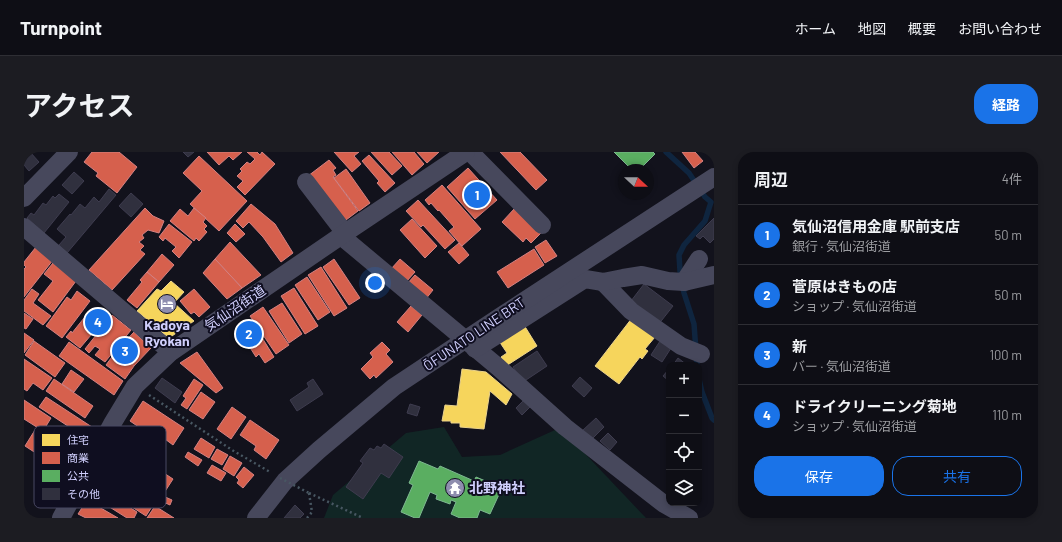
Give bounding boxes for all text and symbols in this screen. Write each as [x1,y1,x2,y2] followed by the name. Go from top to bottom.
[20,16,102,39] text: Turnpoint
[794,20,836,37] text: ホーム
[858,20,886,37] text: 地図
[908,20,936,37] text: 概要
[958,20,1042,37] text: お問い合わせ
[974,84,1038,124] button: 経路
[24,88,135,122] text: アクセス
[618,164,654,200] north arrow
[754,169,788,189] text: 周辺
[1002,171,1022,187] text: 4件
[464,180,490,210] pin: 1
[792,217,960,235] text: 気仙沼信用金庫 駅前支店
[765,227,769,243] text: 1
[995,227,1022,243] text: 50 m
[792,238,891,254] text: 銀行 · 気仙沼街道
[365,273,385,293] your location
[792,277,897,295] text: 菅原はきもの店
[201,281,268,334] street label: 気仙沼街道
[763,287,771,303] text: 2
[995,287,1022,303] text: 50 m
[156,293,178,315] hotel icon: Kadoya Ryokan
[420,293,528,374] street label: ŌFUNATO LINE BRT
[792,298,917,314] text: ショップ · 気仙沼街道
[85,307,111,337] pin: 4
[144,316,190,349] place label: Kadoya Ryokan
[236,319,262,349] pin: 2
[112,336,138,366] pin: 3
[792,337,807,355] text: 新
[763,347,771,363] text: 3
[989,347,1022,363] text: 100 m
[792,358,891,374] text: バー · 気仙沼街道
[666,362,702,506] map controls
[666,362,702,398] button: +
[792,397,957,415] text: ドライクリーニング菊地
[666,398,702,434] button: −
[763,407,771,423] text: 4
[992,407,1022,423] text: 110 m
[792,418,917,434] text: ショップ · 気仙沼街道
[34,426,166,508] legend
[67,433,89,446] text: 住宅
[666,434,702,470] button: locate
[67,451,89,464] text: 商業
[754,456,884,496] button: 保存
[892,456,1022,496] button: 共有
[67,469,89,482] text: 公共
[666,470,702,506] button: layers
[444,477,466,499] temple icon: 北野神社
[469,479,525,496] place label: 北野神社
[67,487,100,500] text: その他

